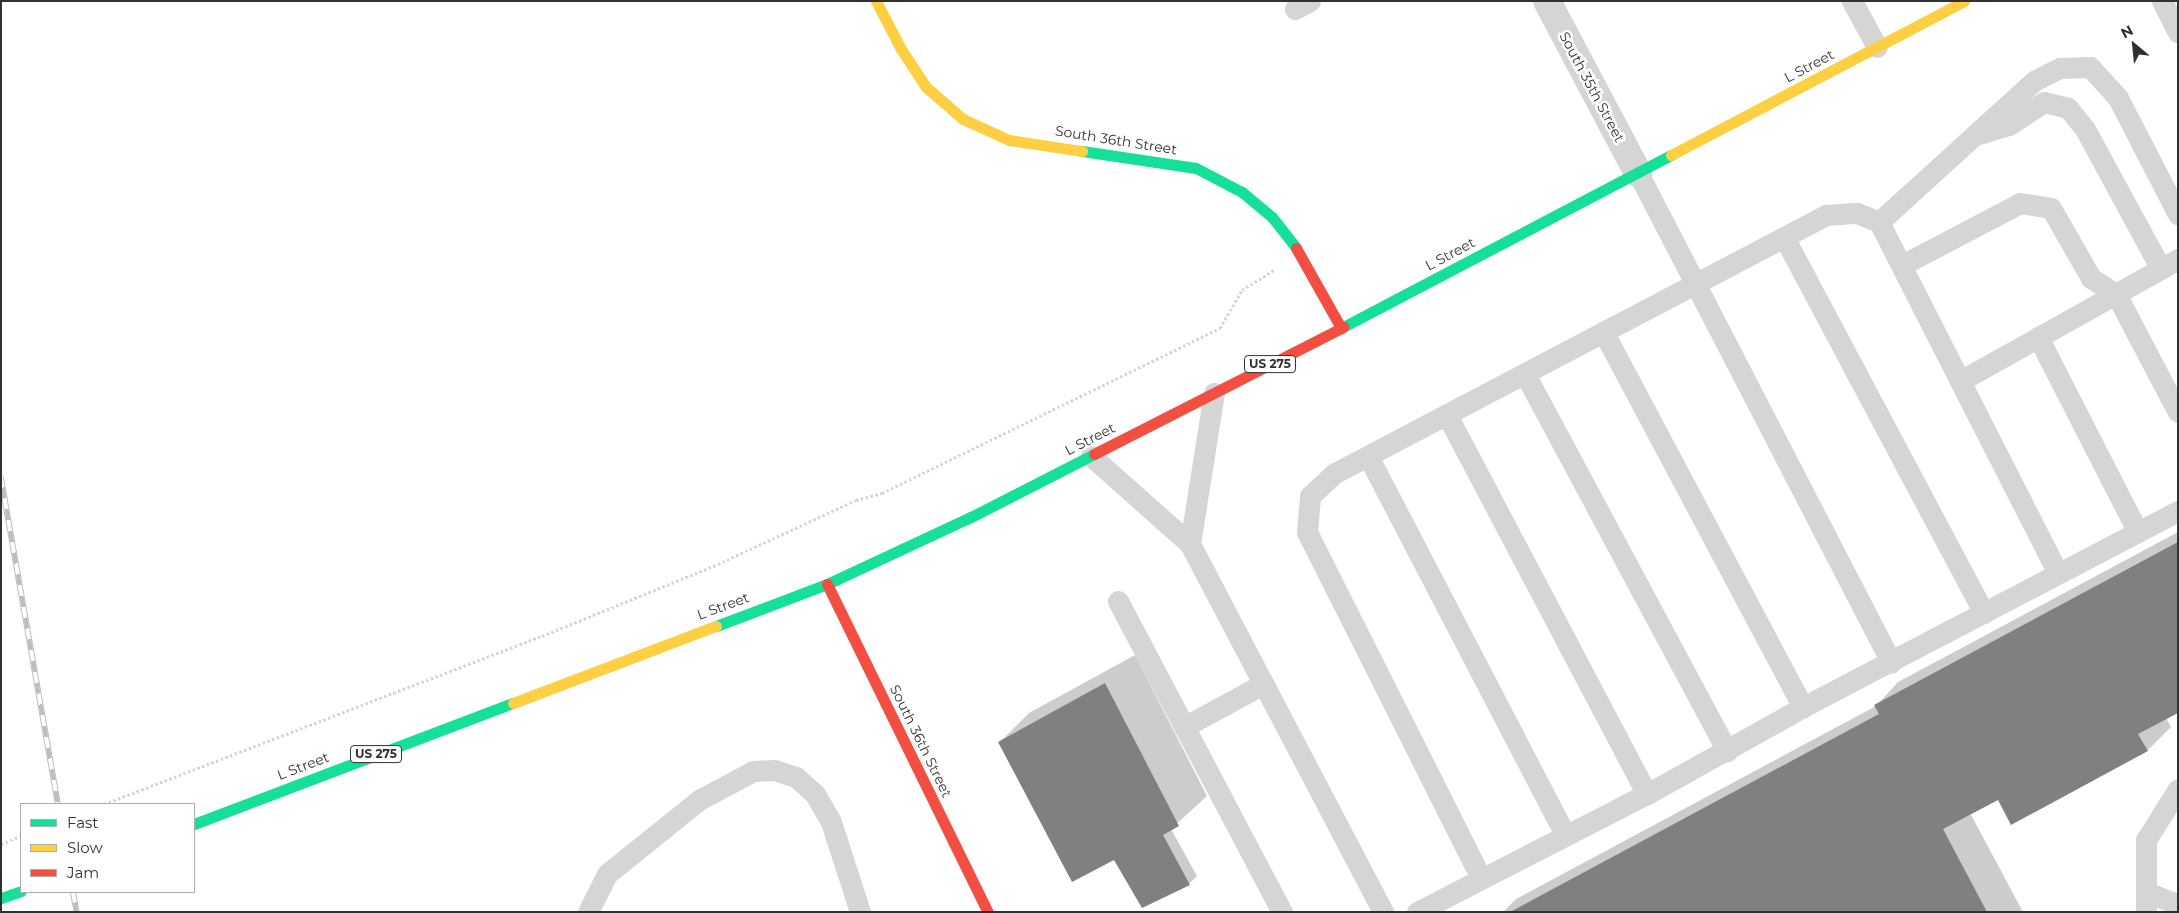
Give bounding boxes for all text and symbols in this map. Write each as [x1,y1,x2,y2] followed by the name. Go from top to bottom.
[2109,20,2159,70] north arrow
[2118,21,2136,42] text: N
[1556,29,1628,145] street label: South 35th Street
[1781,46,1837,86] street label: L Street
[1054,122,1178,158] street label: South 36th Street
[1422,234,1478,274] street label: L Street
[1244,354,1296,374] road number: US 275
[1062,419,1118,459] street label: L Street
[695,589,751,623] street label: L Street
[886,682,956,800] street label: South 36th Street
[350,744,402,764] road number: US 275
[275,748,331,784] street label: L Street
[20,803,195,893] legend
[67,813,98,832] text: Fast
[67,838,103,857] text: Slow
[67,863,99,882] text: Jam

